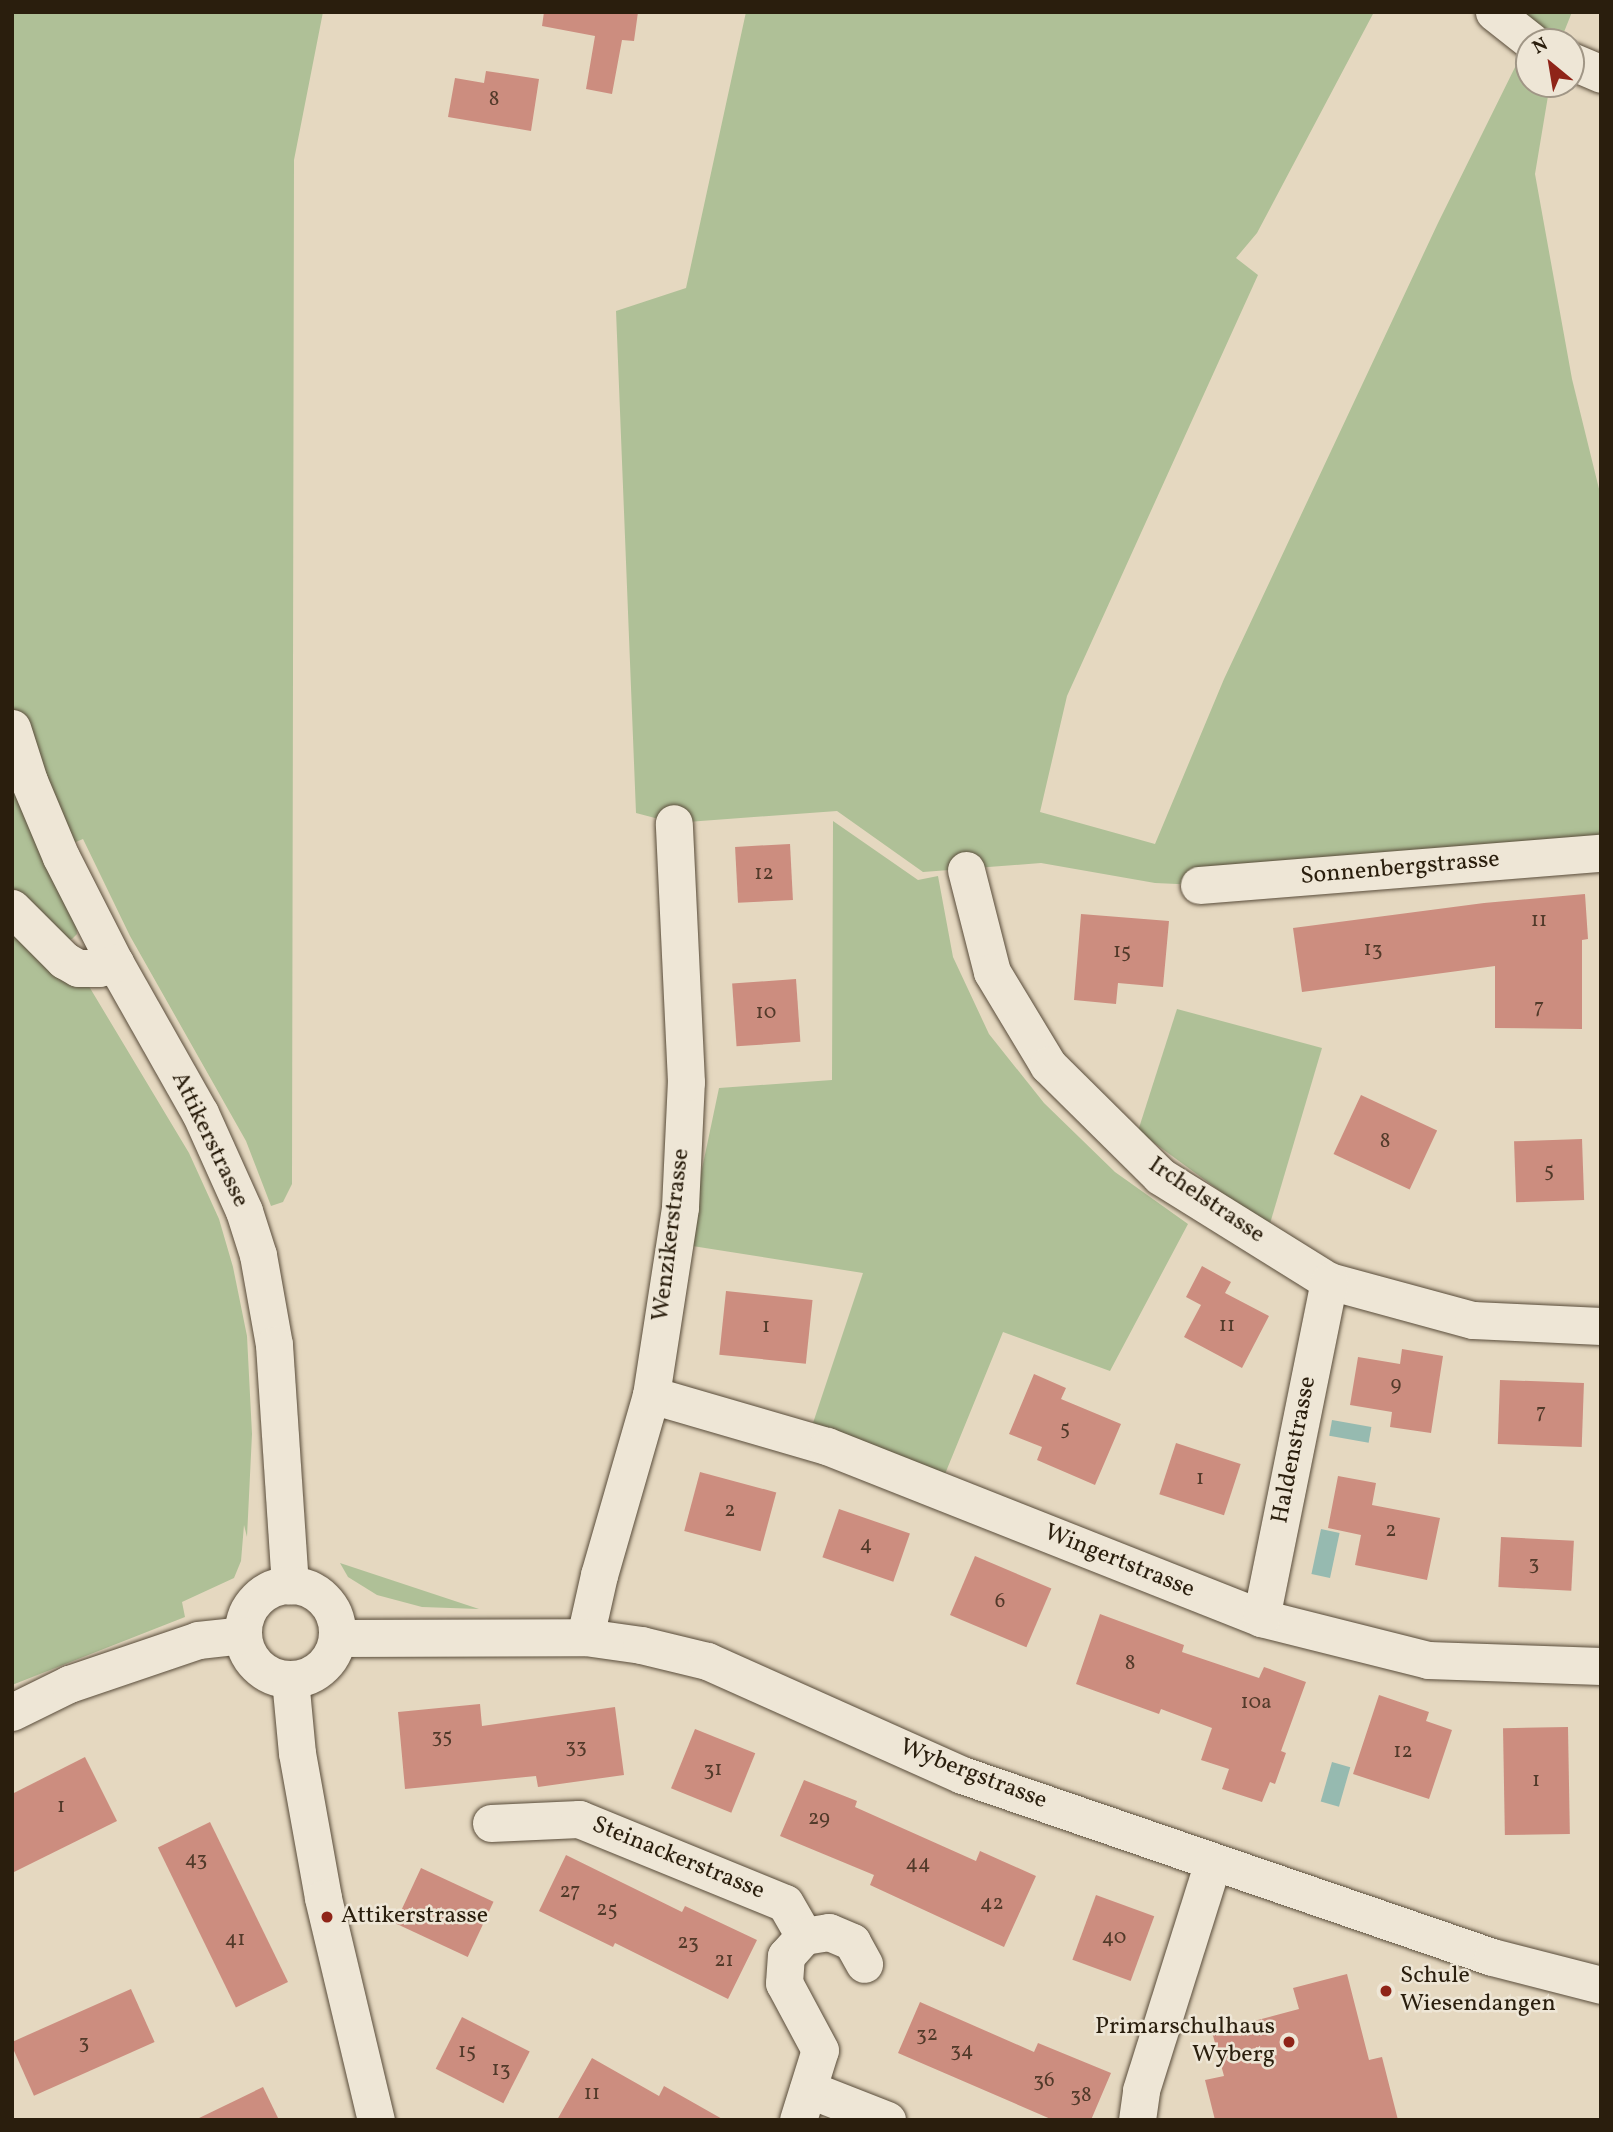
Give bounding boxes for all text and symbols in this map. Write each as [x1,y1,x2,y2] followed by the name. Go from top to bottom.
[1515,28,1585,98] north arrow
[1528,32,1553,61] text: N
[489,87,499,113] house number: 8
[1299,846,1501,892] street label: Sonnenbergstrasse
[754,861,774,887] house number: 12
[1531,908,1547,934] house number: 11
[1364,937,1382,963] house number: 13
[1113,939,1131,965] house number: 15
[1534,995,1544,1021] house number: 7
[756,1000,776,1026] house number: 10
[164,1068,254,1212] street label: Attikerstrasse
[1380,1129,1390,1155] house number: 8
[647,1147,697,1323] street label: Wenzikerstrasse
[1142,1152,1270,1250] street label: Irchelstrasse
[1544,1158,1554,1184] house number: 5
[1219,1313,1235,1339] house number: 11
[762,1314,770,1340] house number: 1
[1391,1372,1401,1398] house number: 9
[1267,1374,1323,1526] street label: Haldenstrasse
[1536,1400,1546,1426] house number: 7
[1060,1416,1070,1442] house number: 5
[1196,1466,1204,1492] house number: 1
[724,1498,736,1524] house number: 2
[1385,1518,1397,1544] house number: 2
[1040,1519,1198,1605] street label: Wingertstrasse
[860,1532,872,1558] house number: 4
[1529,1551,1539,1577] house number: 3
[995,1589,1005,1615] house number: 6
[1125,1651,1135,1677] house number: 8
[1240,1690,1272,1716] house number: 10a
[432,1724,452,1750] house number: 35
[565,1734,587,1760] house number: 33
[895,1734,1051,1816] street label: Wybergstrasse
[1393,1739,1413,1765] house number: 12
[704,1757,722,1783] house number: 31
[1532,1768,1540,1794] house number: 1
[57,1794,65,1820] house number: 1
[808,1806,830,1832] house number: 29
[588,1811,768,1907] street label: Steinackerstrasse
[185,1847,207,1873] house number: 43
[905,1851,931,1877] house number: 44
[560,1879,580,1905] house number: 27
[980,1891,1004,1917] house number: 42
[596,1897,618,1923] house number: 25
[341,1903,488,1931] place label: Attikerstrasse
[319,1909,335,1925] marker: Attikerstrasse
[1102,1925,1126,1951] house number: 40
[225,1927,245,1953] house number: 41
[677,1930,699,1956] house number: 23
[714,1948,734,1974] house number: 21
[1400,1963,1556,2019] place label: Schule Wiesendangen
[1378,1983,1394,1999] marker: Schule Wiesendangen
[1095,2014,1275,2070] place label: Primarschulhaus Wyberg
[916,2022,938,2048] house number: 32
[79,2030,89,2056] house number: 3
[1281,2034,1297,2050] marker: Primarschulhaus Wyberg
[950,2038,974,2064] house number: 34
[458,2039,476,2065] house number: 15
[492,2057,510,2083] house number: 13
[1033,2068,1055,2094] house number: 36
[584,2081,600,2107] house number: 11
[1070,2083,1092,2109] house number: 38

